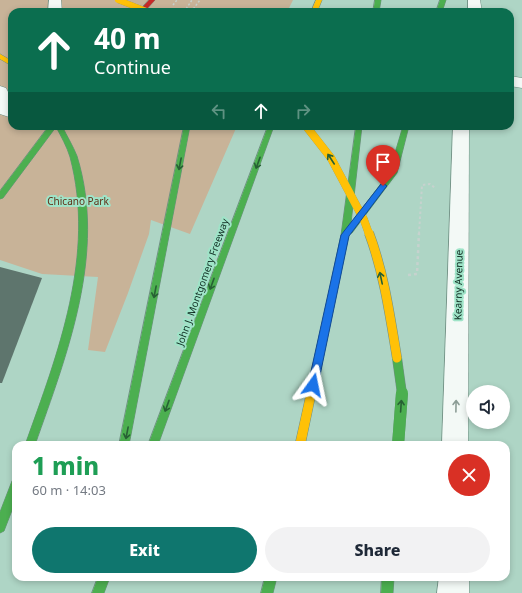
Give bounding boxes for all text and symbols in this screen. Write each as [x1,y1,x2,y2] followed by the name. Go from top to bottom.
[94,19,161,57] text: 40 m
[28,24,80,76] icon: ahead
[94,55,171,79] text: Continue
[208,100,230,122] icon: left
[250,100,272,122] icon: ahead
[292,100,314,122] icon: right
[366,145,400,186] pin
[372,151,394,173] icon: arrive
[327,154,335,165] one-way arrow
[253,156,261,168] one-way arrow
[175,158,183,171] one-way arrow
[47,194,109,208] park label: Chicano Park
[172,216,232,349] street label: John J. Montgomery Freeway
[450,249,466,320] street label: Kearny Avenue
[377,272,385,285] one-way arrow
[208,278,216,290] one-way arrow
[150,285,158,298] one-way arrow
[292,364,334,406] position arrow
[466,385,510,429] map controls
[466,385,510,429] button: sound
[163,400,171,412] one-way arrow
[398,400,405,413] one-way arrow
[452,400,460,413] one-way arrow
[122,426,130,439] one-way arrow
[32,449,99,482] text: 1 min
[448,454,490,496] button: close
[32,481,106,499] text: 60 m · 14:03
[32,527,257,573] button: Exit
[265,527,490,573] button: Share

